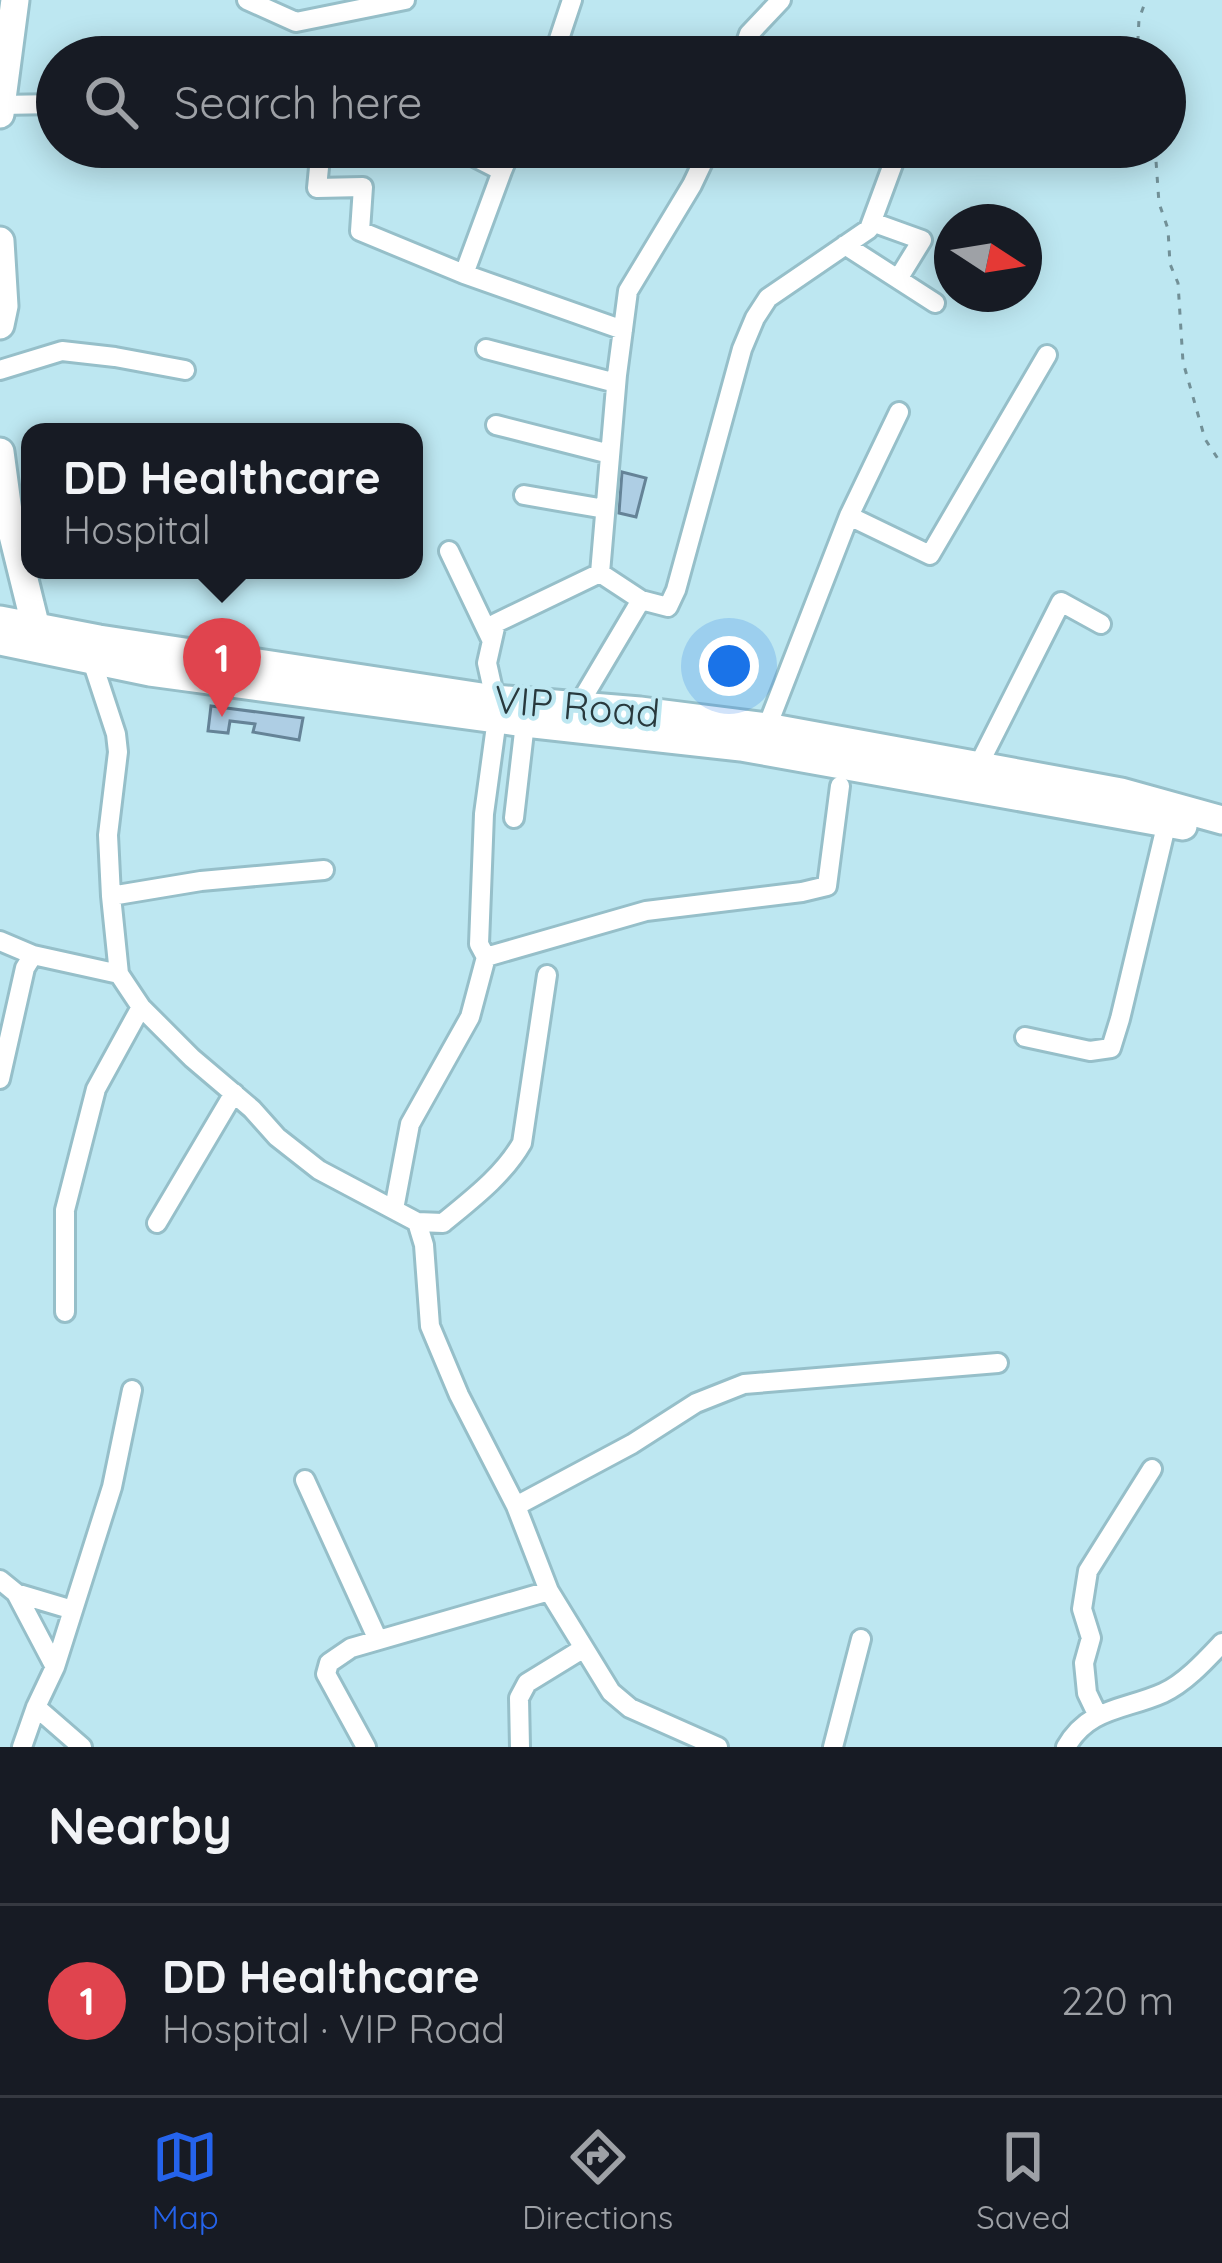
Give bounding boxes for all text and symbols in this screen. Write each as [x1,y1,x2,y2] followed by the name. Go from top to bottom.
[36,36,1186,168] search box
[78,69,144,135] icon: search
[174,74,422,130] text: Search here
[934,204,1042,312] north arrow
[21,423,423,579] popup
[63,449,381,505] text: DD Healthcare
[63,505,211,554] text: Hospital
[183,618,261,717] pin: 1
[699,636,759,696] your location
[492,674,662,737] street label: VIP Road
[48,1793,232,1857] text: Nearby
[162,1948,480,2004] text: DD Healthcare
[79,1976,95,2025] text: 1
[1061,1976,1174,2025] text: 220 m
[162,2004,505,2053] text: Hospital · VIP Road
[152,2124,219,2237] tab: Map
[522,2124,673,2237] tab: Directions
[976,2124,1070,2237] tab: Saved

